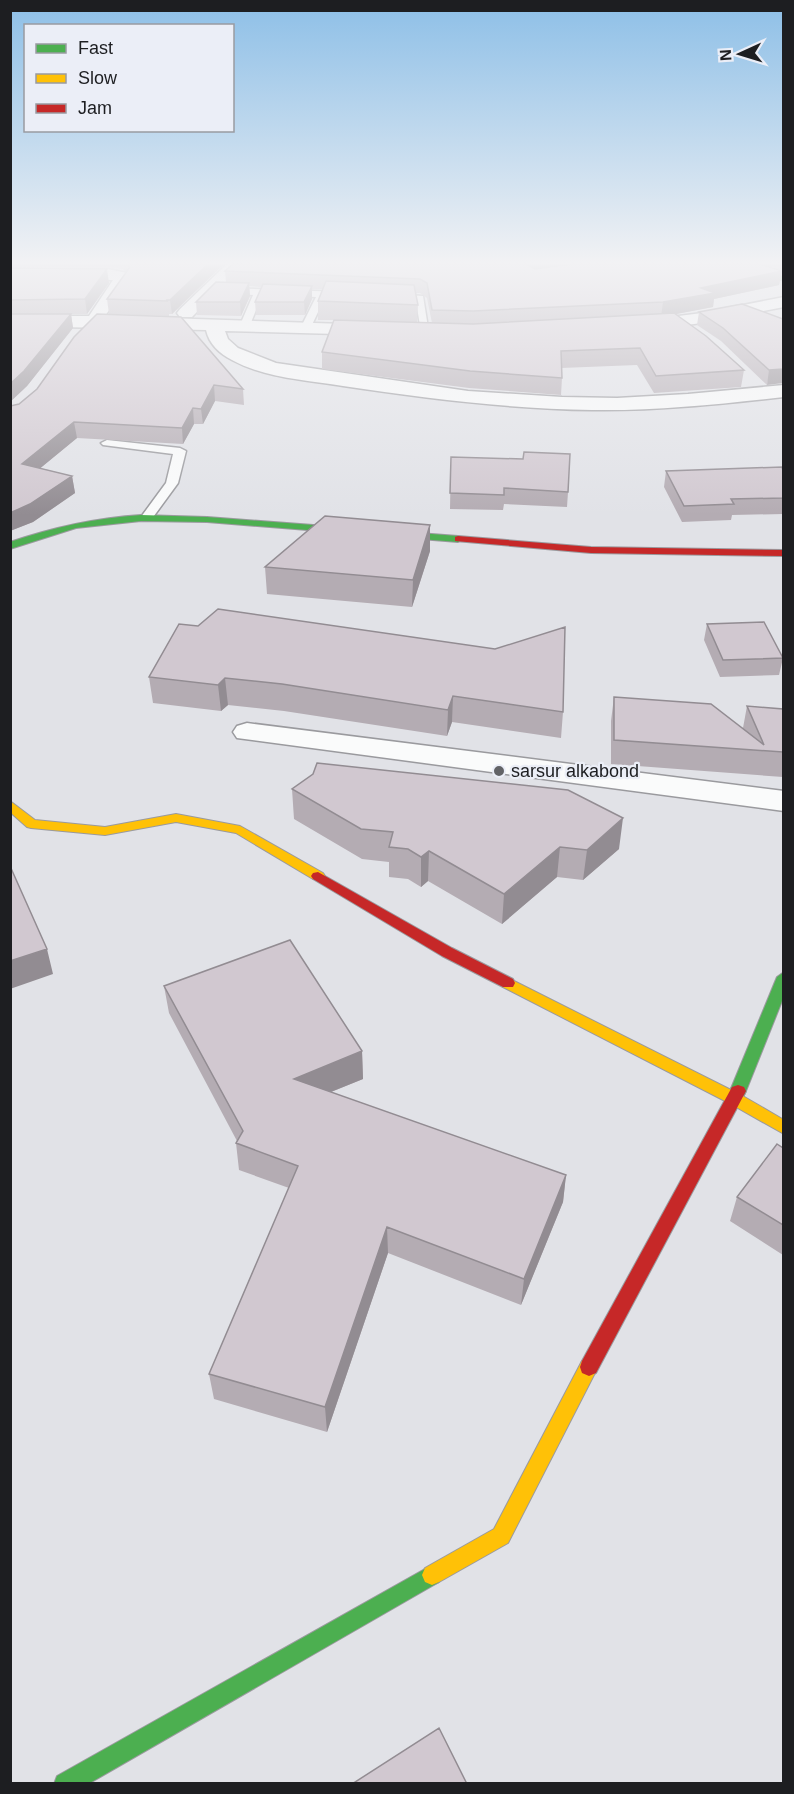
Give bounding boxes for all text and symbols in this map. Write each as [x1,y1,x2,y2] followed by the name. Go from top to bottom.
[24,24,234,132] legend
[710,24,770,84] north arrow
[78,38,113,58] text: Fast
[717,49,734,61] text: N
[78,68,118,88] text: Slow
[78,98,112,118] text: Jam
[511,761,639,781] place label: sarsur alkabond
[492,764,506,778] marker: sarsur alkabond

